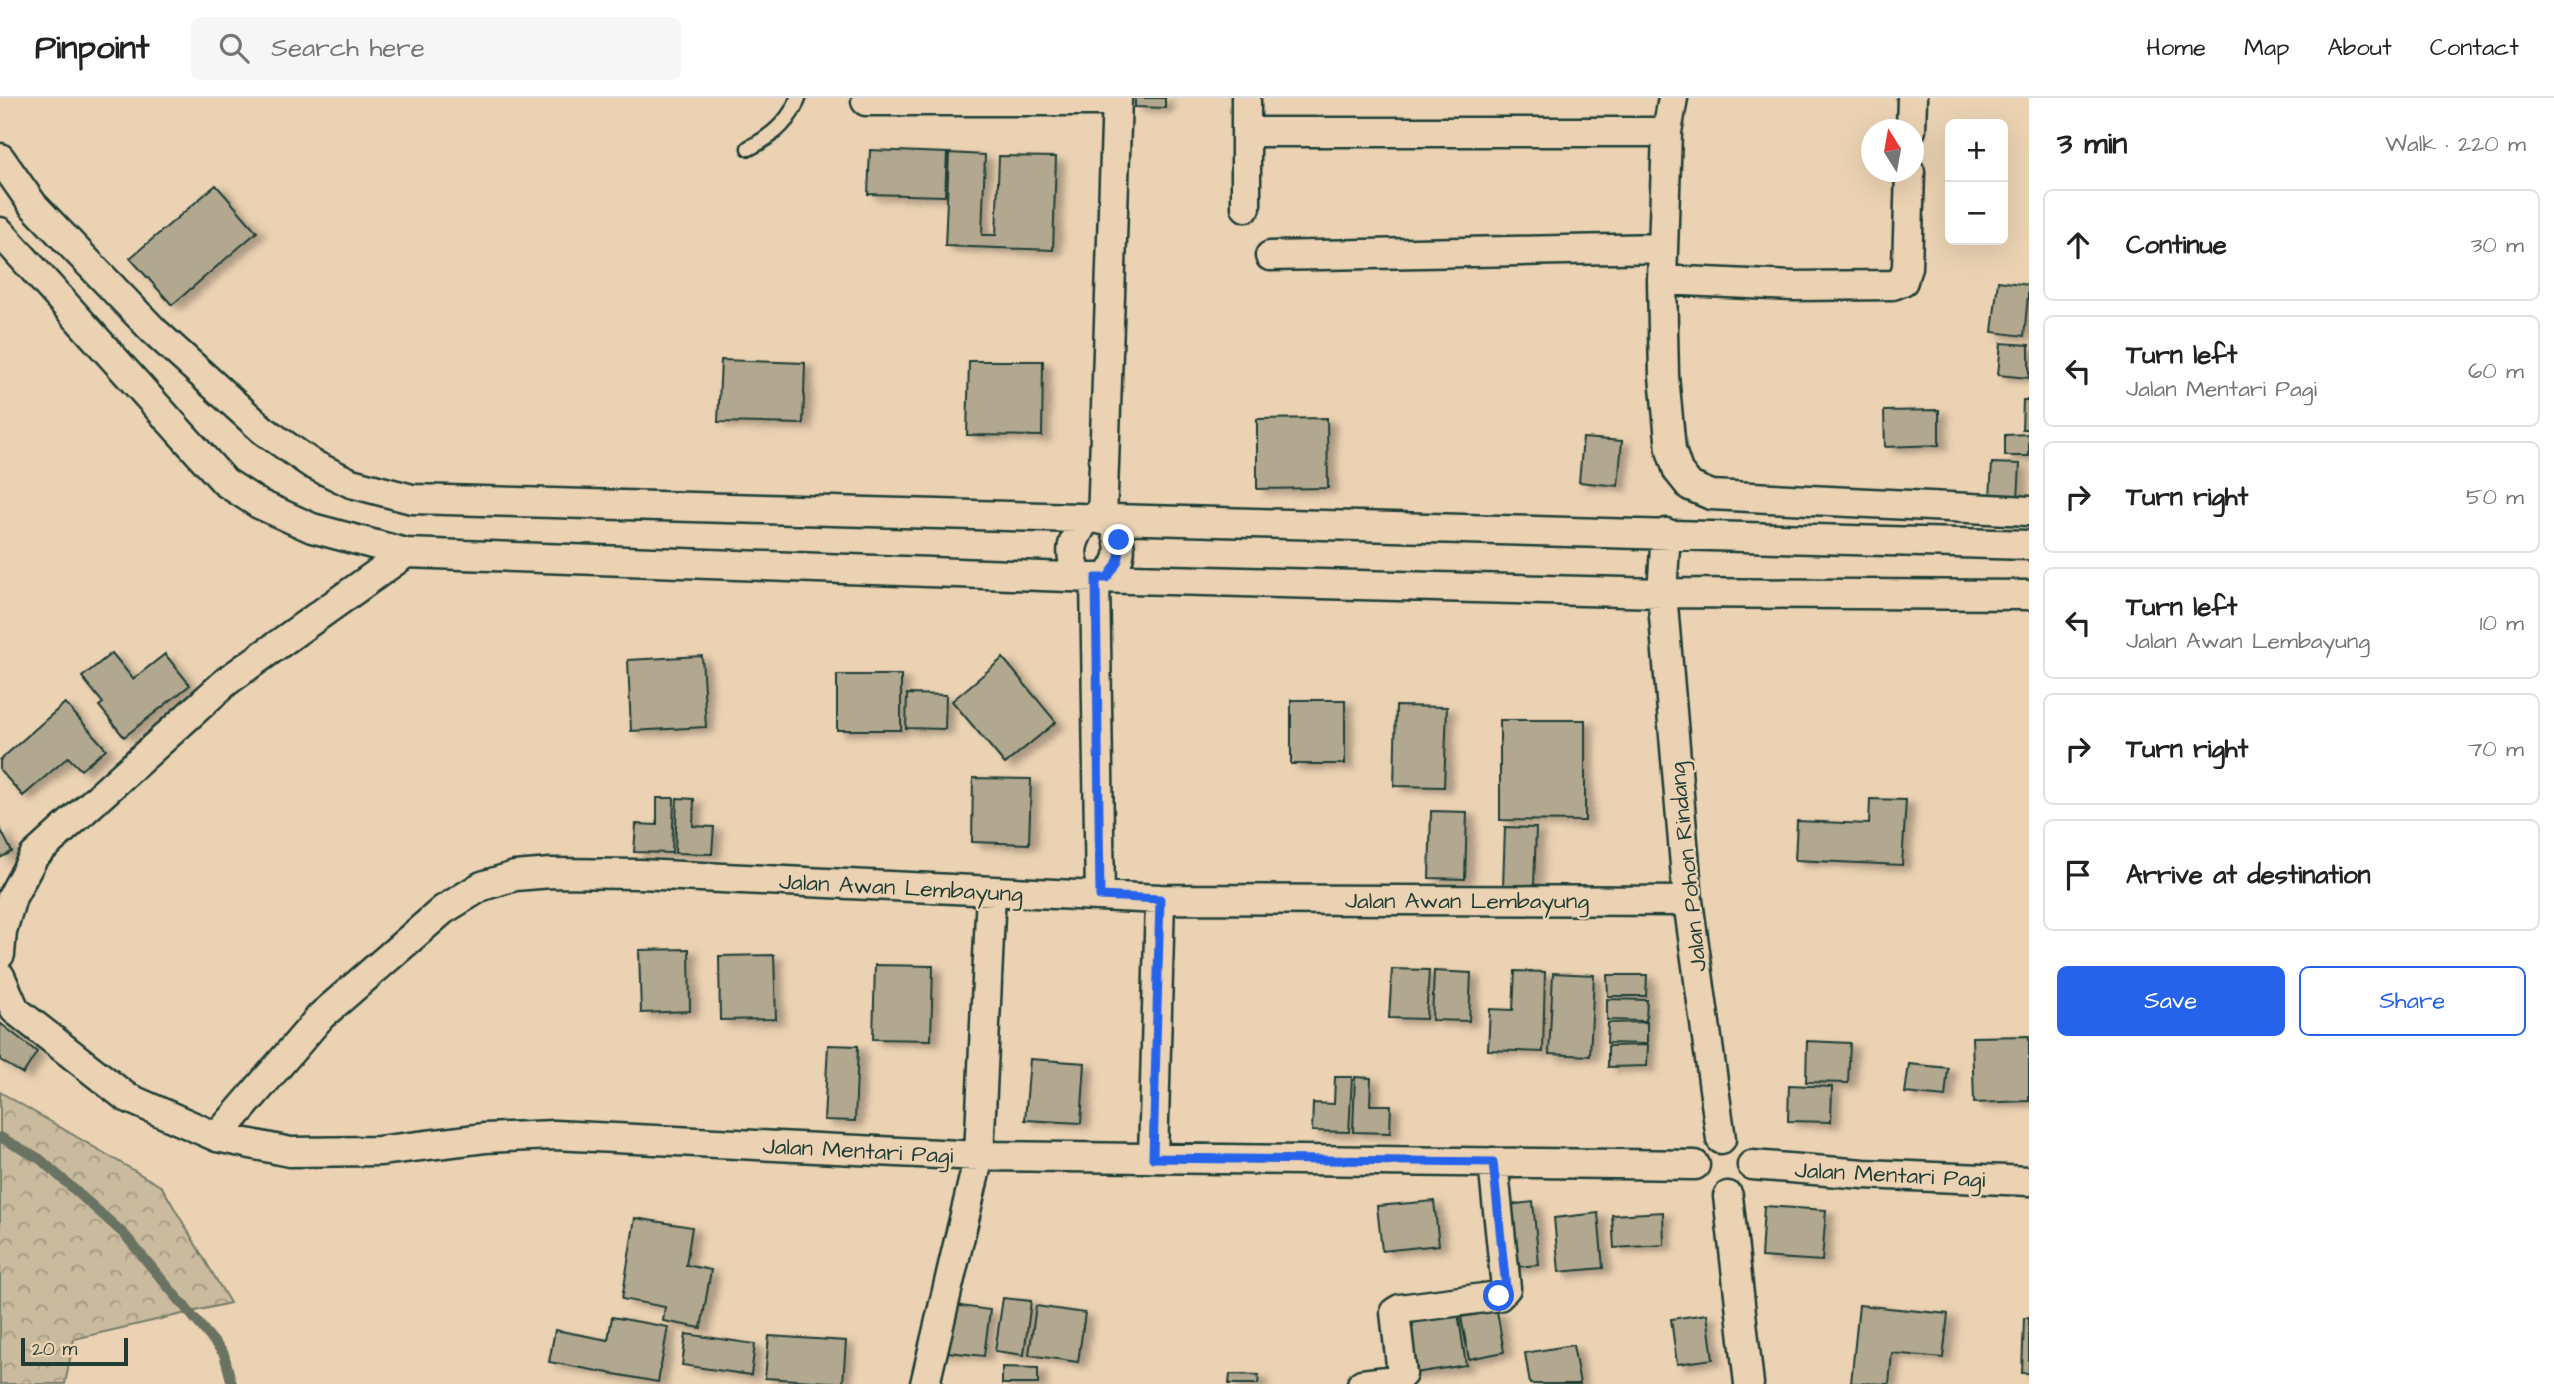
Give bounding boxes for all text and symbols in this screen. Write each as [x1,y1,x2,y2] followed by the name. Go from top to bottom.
[191,17,681,80] search box
[35,25,149,71] text: Pinpoint
[215,29,253,67] icon: search
[271,30,425,66] text: Search here
[2146,31,2206,65] text: Home
[2244,31,2289,65] text: Map
[2327,31,2392,65] text: About
[2430,31,2519,65] text: Contact
[1861,119,1924,182] north arrow
[1945,119,2008,245] map controls
[1945,119,2008,182] button: +
[2057,123,2127,165] text: 3 min
[2385,128,2526,160] text: Walk · 220 m
[1945,182,2008,245] button: −
[2059,226,2097,264] icon: ahead
[2126,227,2227,263] text: Continue
[2471,229,2524,261] text: 30 m
[2126,337,2237,373] text: Turn left
[2059,352,2097,390] icon: left
[2468,355,2524,387] text: 60 m
[2126,373,2317,405] text: Jalan Mentari Pagi
[2059,478,2097,516] icon: right
[2126,479,2248,515] text: Turn right
[2466,481,2524,513] text: 50 m
[1103,524,1134,555] route end
[2126,589,2237,625] text: Turn left
[2059,604,2097,642] icon: left
[2479,607,2524,639] text: 10 m
[2126,625,2370,657] text: Jalan Awan Lembayung
[2059,730,2097,768] icon: right
[2126,731,2248,767] text: Turn right
[2468,733,2524,765] text: 70 m
[1661,760,1716,973] street label: Jalan Pohon Rindang
[2059,856,2097,894] icon: arrive
[2126,857,2371,893] text: Arrive at destination
[778,866,1024,911] street label: Jalan Awan Lembayung
[1345,885,1589,918] street label: Jalan Awan Lembayung
[2057,966,2285,1036] button: Save
[2299,966,2526,1036] button: Share
[762,1130,955,1173] street label: Jalan Mentari Pagi
[1794,1154,1987,1197] street label: Jalan Mentari Pagi
[1483,1280,1514,1311] route start
[21,1335,128,1367] scale bar
[32,1336,77,1363] text: 20 m

